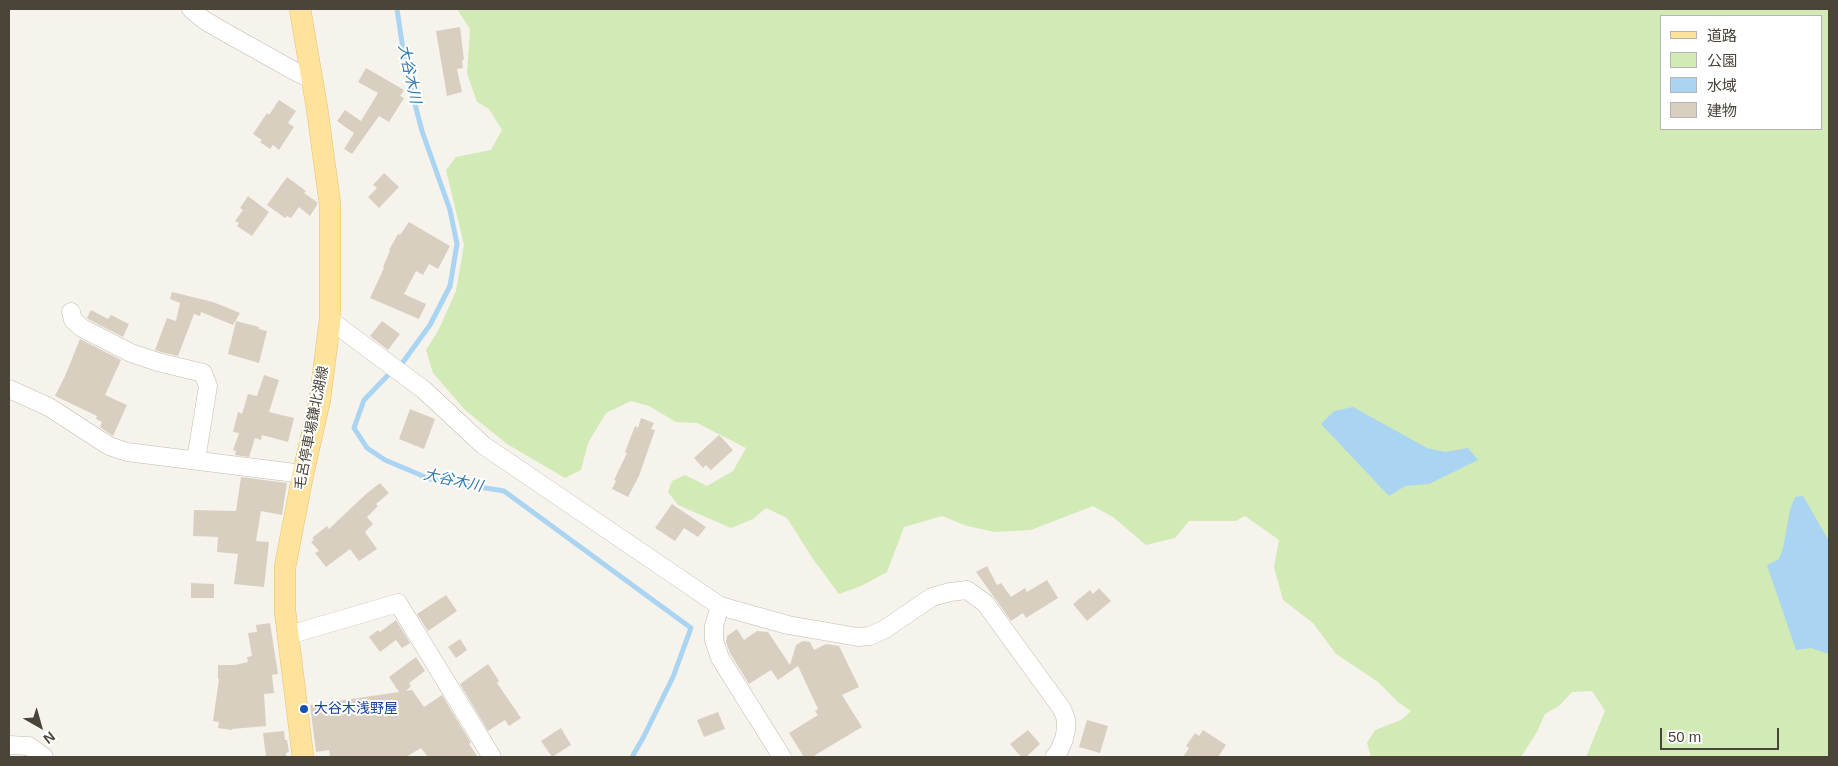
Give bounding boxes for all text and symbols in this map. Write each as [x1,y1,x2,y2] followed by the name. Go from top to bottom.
[1660,15,1823,130] legend
[1707,27,1737,44] text: 道路
[394,43,424,105] water label: 大谷木川
[1707,52,1737,69] text: 公園
[1707,77,1737,94] text: 水域
[1707,102,1737,119] text: 建物
[292,365,332,491] street label: 毛呂停車場鎌北湖線
[422,466,484,496] water label: 大谷木川
[15,701,65,751] north arrow
[314,701,398,717] place label: 大谷木浅野屋
[298,703,310,715] marker: 大谷木浅野屋
[1663,718,1782,750] scale bar
[40,728,58,747] text: N
[1668,728,1701,745] text: 50 m

